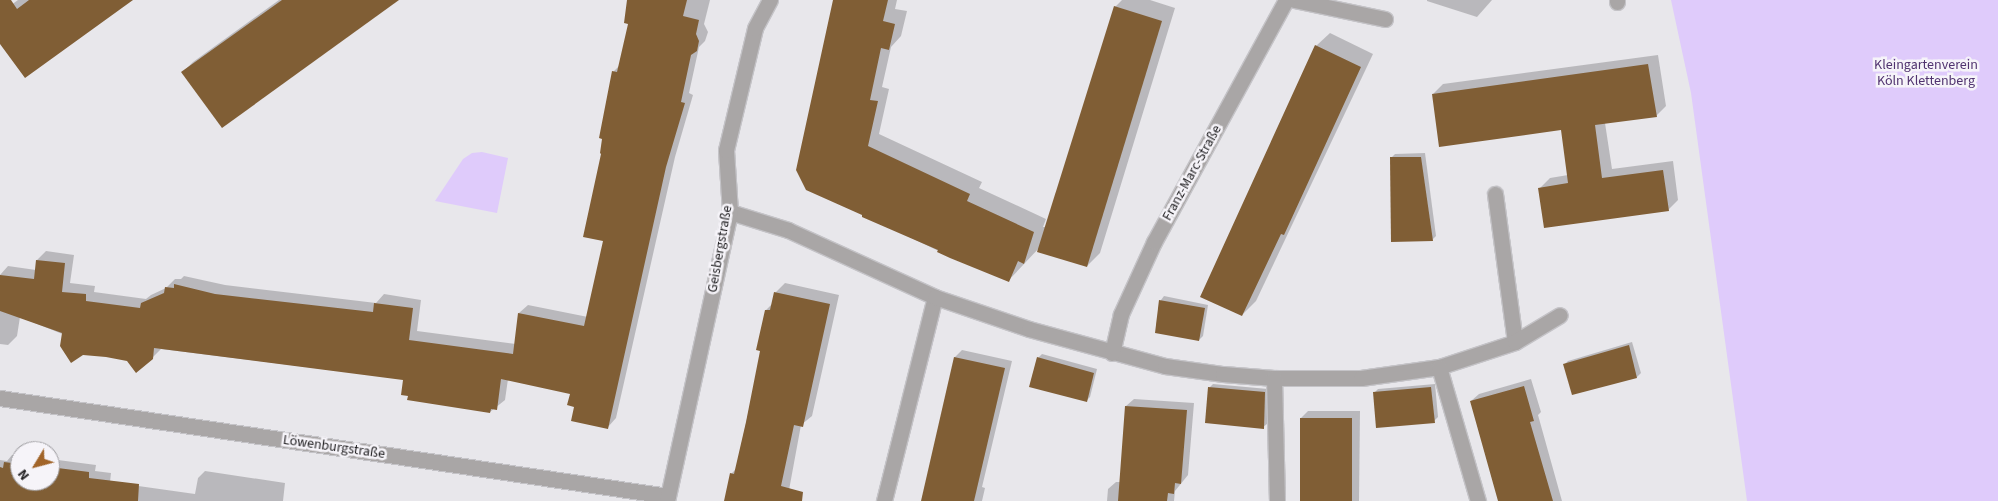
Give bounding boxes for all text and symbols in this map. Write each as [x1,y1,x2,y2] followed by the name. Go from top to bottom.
[1874,57,1978,90] park label: Kleingartenverein Köln Klettenberg
[1159,122,1225,224] street label: Franz-Marc-Straße
[704,204,736,294] street label: Geisbergstraße
[282,432,386,462] street label: Löwenburgstraße
[10,441,60,491] north arrow
[13,465,35,484] text: N

